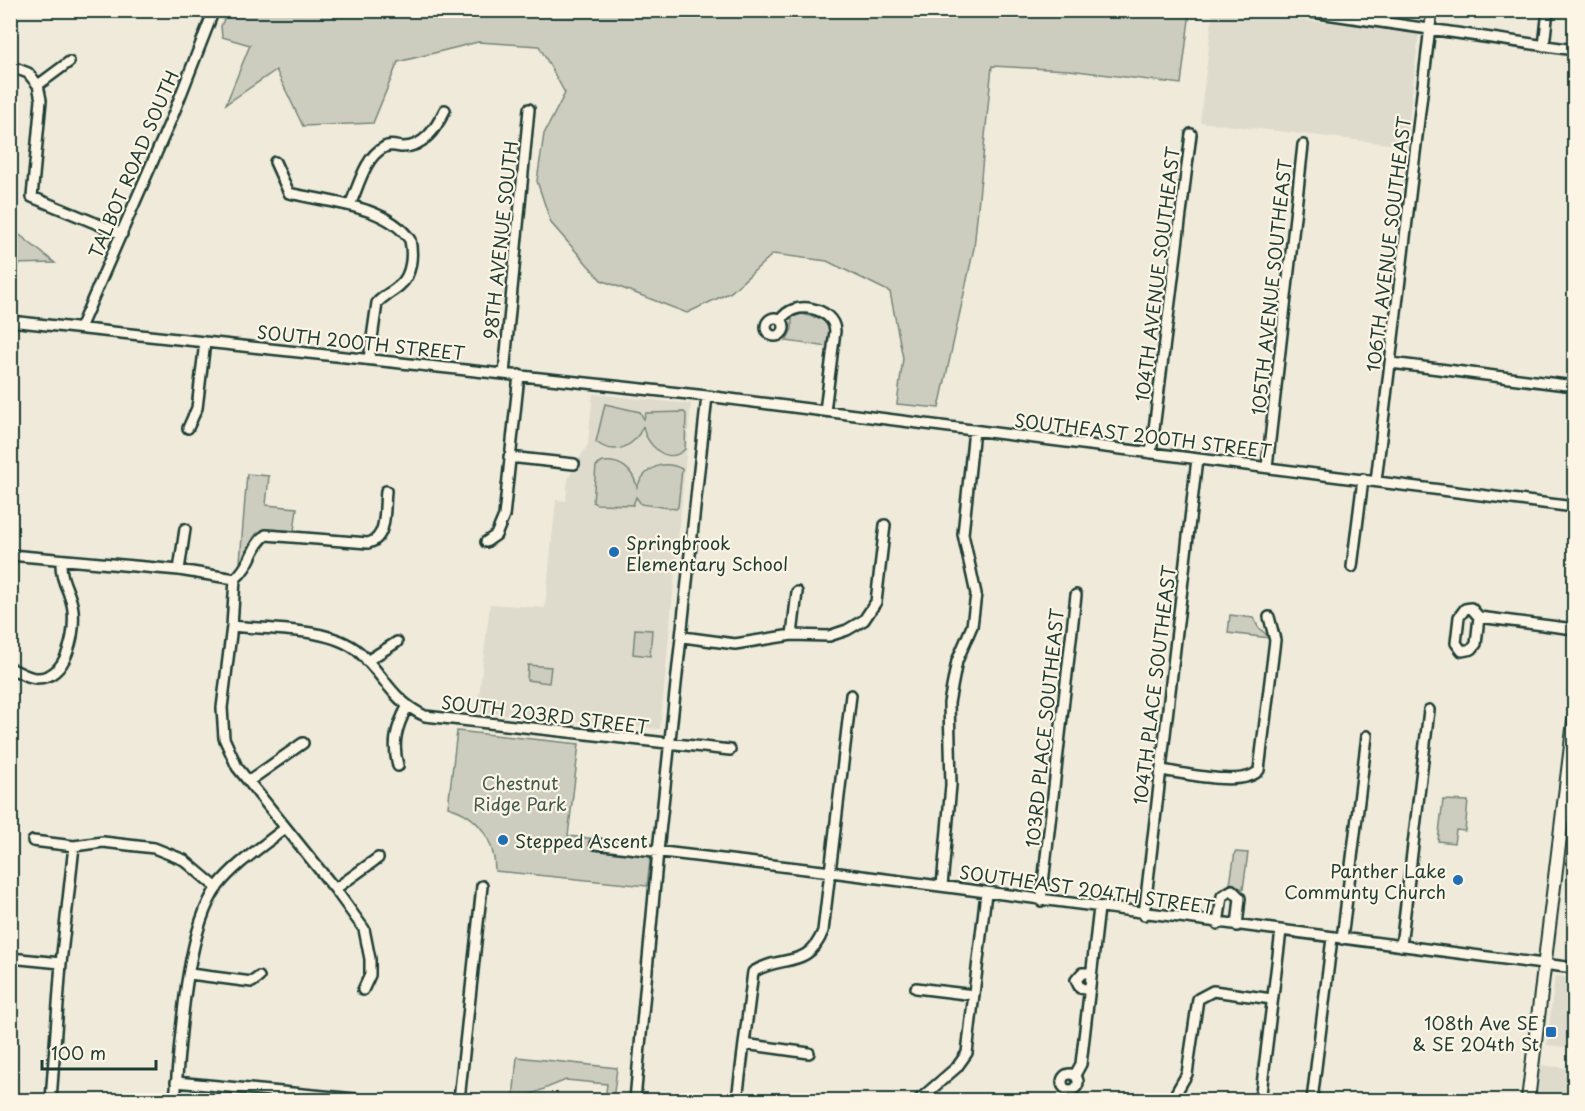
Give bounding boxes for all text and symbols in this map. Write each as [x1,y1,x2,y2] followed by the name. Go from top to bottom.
[81,66,185,262] street label: TALBOT ROAD SOUTH
[1359,114,1417,373] street label: 106TH AVENUE SOUTHEAST
[476,139,524,341] street label: 98TH AVENUE SOUTH
[1128,144,1186,403] street label: 104TH AVENUE SOUTHEAST
[1244,157,1298,416] street label: 105TH AVENUE SOUTHEAST
[256,318,467,366] street label: SOUTH 200TH STREET
[1013,406,1274,464] street label: SOUTHEAST 200TH STREET
[626,529,788,577] place label: Springbrook Elementary School
[607,545,621,559] marker: Springbrook Elementary School
[1126,563,1182,806] street label: 104TH PLACE SOUTHEAST
[1018,606,1070,849] street label: 103RD PLACE SOUTHEAST
[440,688,651,740] street label: SOUTH 203RD STREET
[473,769,567,817] park label: Chestnut Ridge Park
[515,827,648,854] place label: Stepped Ascent
[496,833,510,847] marker: Stepped Ascent
[1284,857,1446,905] place label: Panther Lake Communty Church
[958,858,1217,920] street label: SOUTHEAST 204TH STREET
[1451,873,1465,887] marker: Panther Lake Communty Church
[1412,1009,1539,1057] place label: 108th Ave SE & SE 204th St
[1544,1025,1558,1039] marker: 108th Ave SE & SE 204th St
[42,1033,156,1071] scale bar
[51,1039,106,1066] text: 100 m

